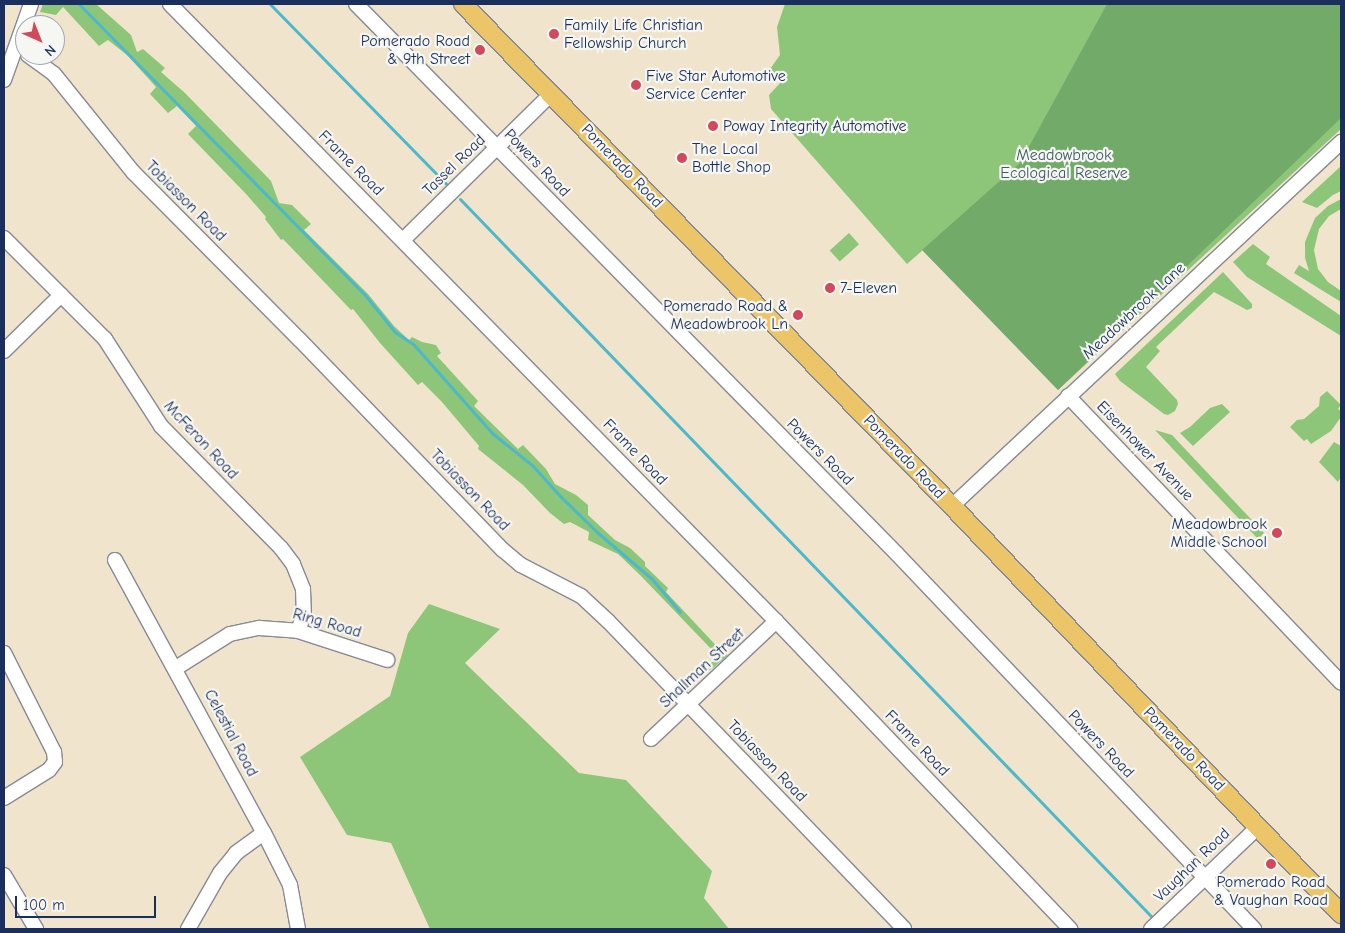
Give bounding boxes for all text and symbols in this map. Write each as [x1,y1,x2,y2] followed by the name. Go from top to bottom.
[15,15,65,65] north arrow
[564,15,703,53] place label: Family Life Christian Fellowship Church
[548,28,560,40] marker: Family Life Christian Fellowship Church
[361,31,470,69] place label: Pomerado Road & 9th Street
[41,41,59,60] text: N
[474,44,486,56] marker: Pomerado Road & 9th Street
[646,66,786,104] place label: Five Star Automotive Service Center
[630,79,642,91] marker: Five Star Automotive Service Center
[723,116,907,136] place label: Poway Integrity Automotive
[577,120,667,212] street label: Pomerado Road
[707,120,719,132] marker: Poway Integrity Automotive
[500,125,574,201] street label: Powers Road
[314,126,388,200] street label: Frame Road
[419,130,489,200] street label: Tassel Road
[692,139,771,177] place label: The Local Bottle Shop
[1000,145,1128,183] park label: Meadowbrook Ecological Reserve
[676,152,688,164] marker: The Local Bottle Shop
[142,157,230,245] street label: Tobiasson Road
[1079,258,1189,364] street label: Meadowbrook Lane
[840,278,897,298] place label: 7-Eleven
[824,282,836,294] marker: 7-Eleven
[663,296,788,334] place label: Pomerado Road & Meadowbrook Ln
[792,309,804,321] marker: Pomerado Road & Meadowbrook Ln
[160,397,242,483] street label: McFeron Road
[1092,397,1198,505] street label: Eisenhower Avenue
[859,411,949,503] street label: Pomerado Road
[599,415,671,489] street label: Frame Road
[783,415,857,489] street label: Powers Road
[426,445,514,535] street label: Tobiasson Road
[1171,514,1267,552] place label: Meadowbrook Middle School
[1271,527,1283,539] marker: Meadowbrook Middle School
[291,604,363,642] street label: Ring Road
[656,624,748,712] street label: Shallman Street
[200,686,262,780] street label: Celestial Road
[1139,703,1229,795] street label: Pomerado Road
[881,706,953,780] street label: Frame Road
[1064,706,1138,782] street label: Powers Road
[723,716,811,806] street label: Tobiasson Road
[1150,824,1234,906] street label: Vaughan Road
[1265,858,1277,870] marker: Pomerado Road & Vaughan Road
[1214,872,1328,910] place label: Pomerado Road & Vaughan Road
[18,886,159,918] scale bar
[23,896,65,914] text: 100 m

